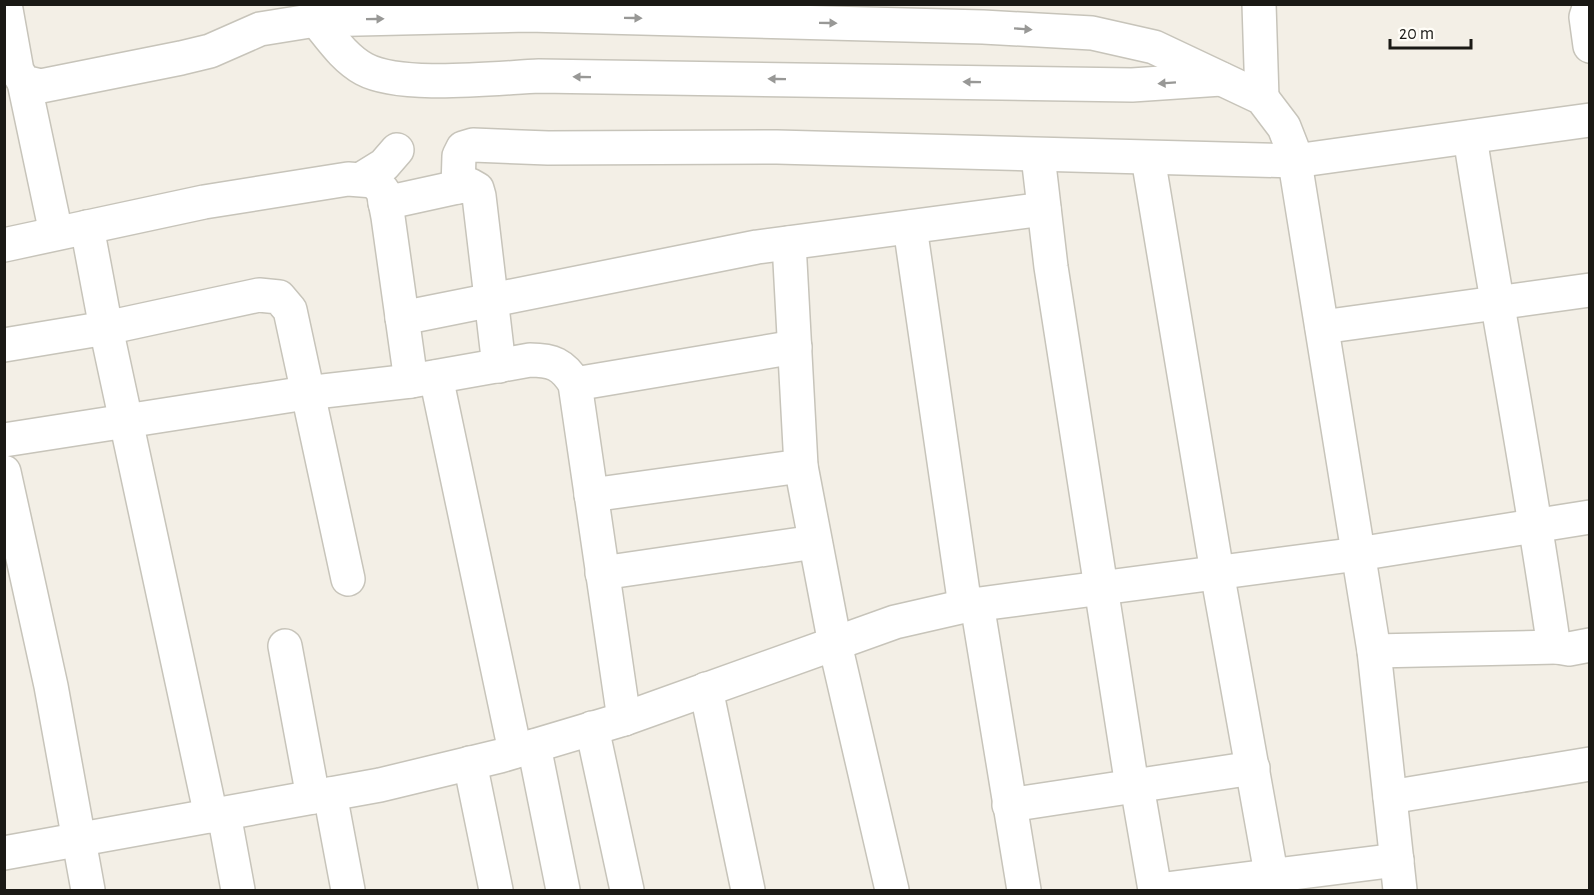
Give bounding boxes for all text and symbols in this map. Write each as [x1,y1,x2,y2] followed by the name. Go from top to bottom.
[1390,12,1471,50] scale bar
[623,13,642,23] one-way arrow
[365,14,384,23] one-way arrow
[818,18,837,28] one-way arrow
[1013,24,1032,34] one-way arrow
[1399,25,1434,43] text: 20 m
[573,72,592,82] one-way arrow
[768,74,787,84] one-way arrow
[963,78,982,87] one-way arrow
[1158,78,1177,88] one-way arrow

